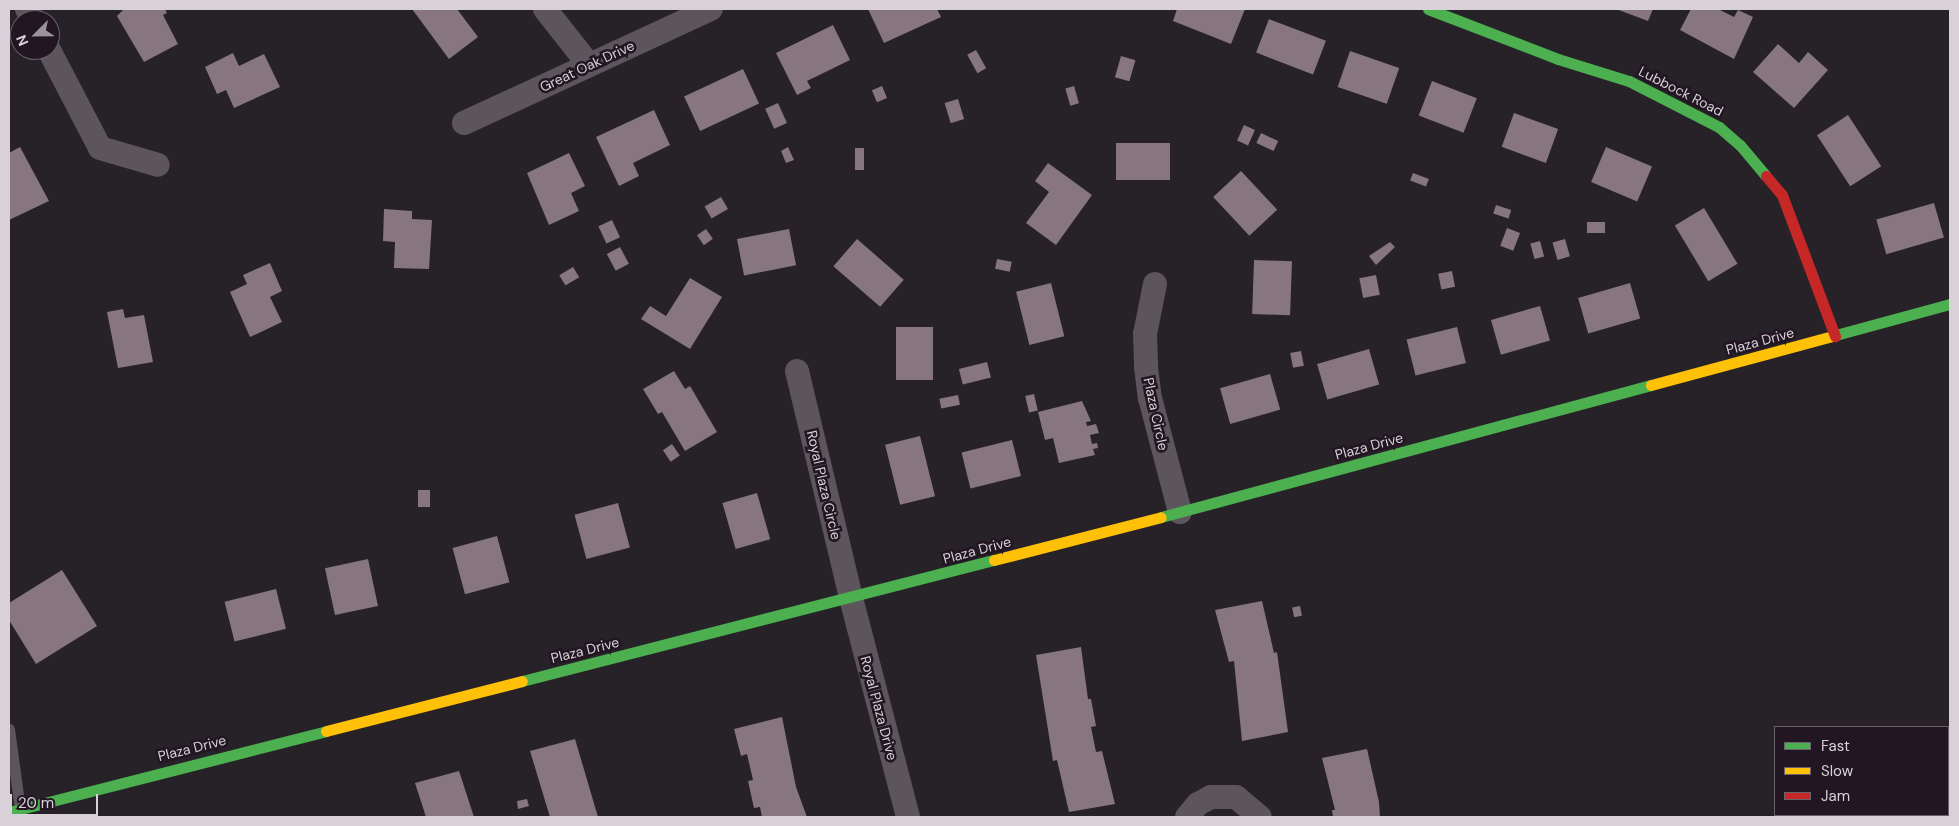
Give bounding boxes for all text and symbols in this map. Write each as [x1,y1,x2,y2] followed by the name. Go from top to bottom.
[10,10,60,60] north arrow
[12,32,32,49] text: N
[537,37,637,95] street label: Great Oak Drive
[1636,62,1726,120] street label: Lubbock Road
[1724,324,1796,358] street label: Plaza Drive
[1140,376,1172,452] street label: Plaza Circle
[803,429,845,541] street label: Royal Plaza Circle
[1333,429,1405,463] street label: Plaza Drive
[941,533,1013,567] street label: Plaza Drive
[549,633,621,667] street label: Plaza Drive
[857,654,901,762] street label: Royal Plaza Drive
[1774,726,1949,816] legend
[156,731,228,765] street label: Plaza Drive
[1821,736,1850,756] text: Fast
[1821,761,1853,781] text: Slow
[12,784,100,816] scale bar
[1821,786,1850,806] text: Jam
[18,793,54,813] text: 20 m

